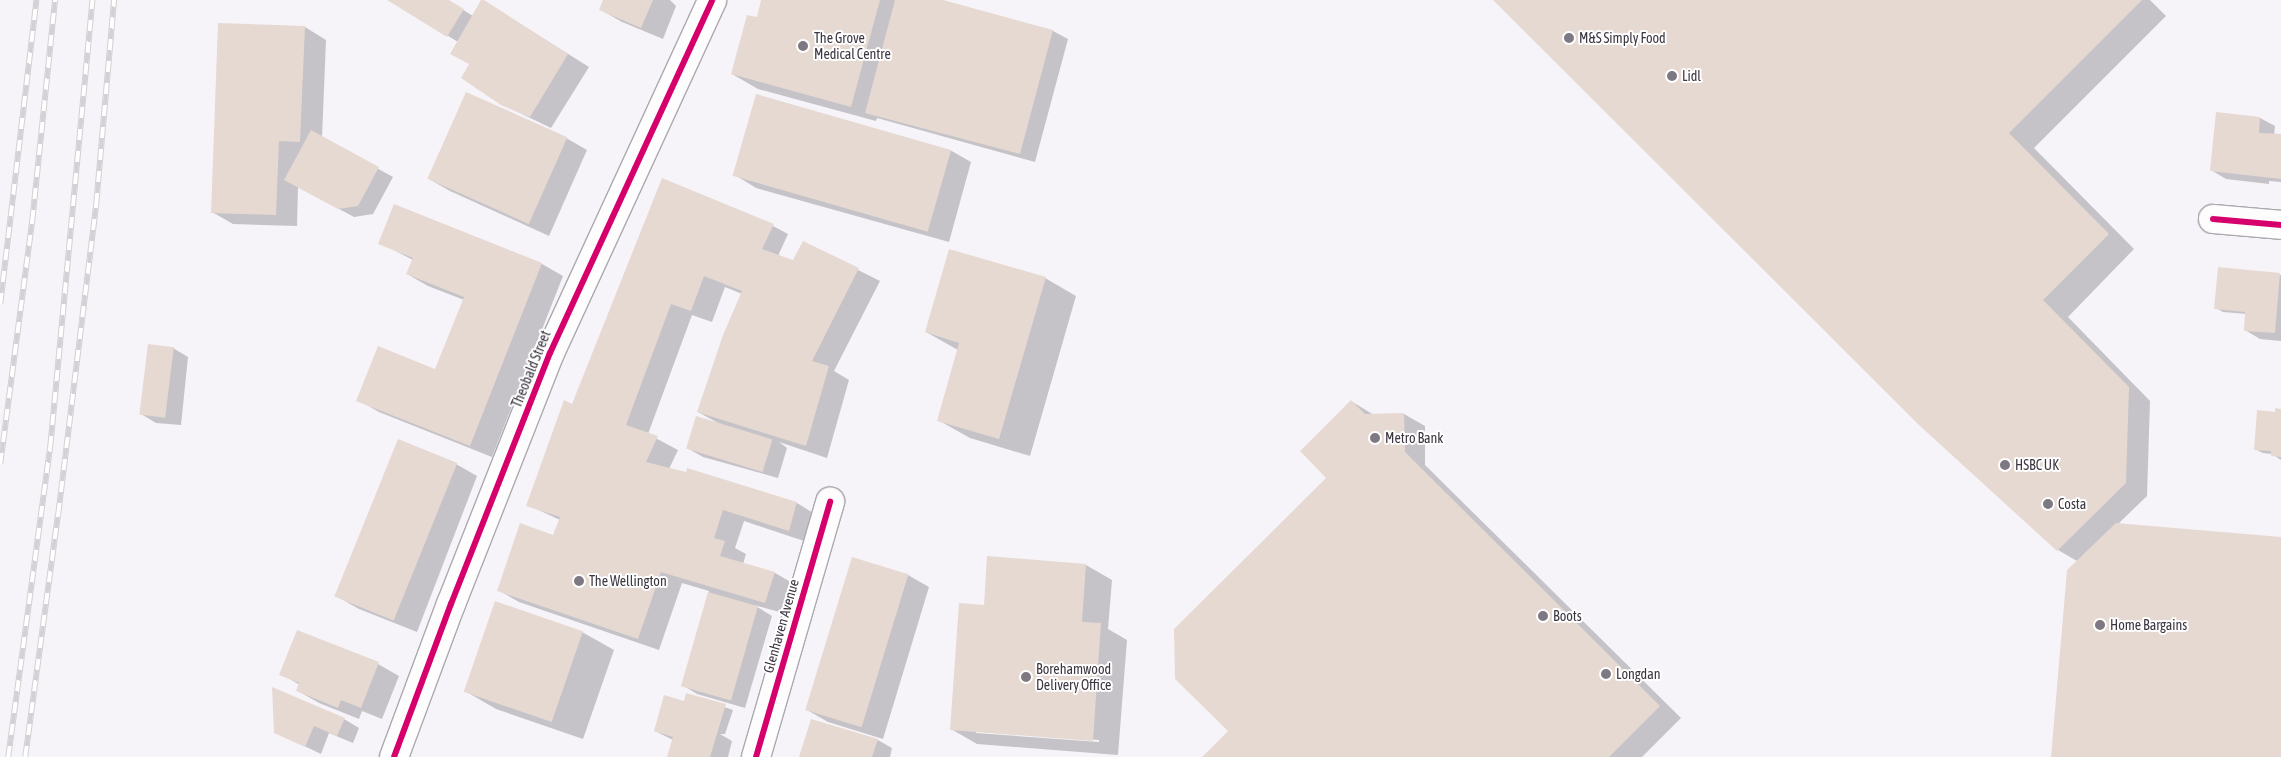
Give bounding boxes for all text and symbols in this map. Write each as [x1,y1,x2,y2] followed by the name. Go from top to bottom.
[814,30,891,62] place label: The Grove Medical Centre
[1579,30,1666,46] place label: M&S Simply Food
[1563,32,1575,44] marker: M&S Simply Food
[796,39,810,53] marker: The Grove Medical Centre
[1682,68,1701,84] place label: Lidl
[1666,70,1678,82] marker: Lidl
[508,328,554,410] street label: Theobald Street
[1385,430,1443,446] place label: Metro Bank
[1369,432,1381,444] marker: Metro Bank
[2015,457,2059,473] place label: HSBC UK
[1999,459,2011,471] marker: HSBC UK
[2058,496,2086,512] place label: Costa
[2042,498,2054,510] marker: Costa
[589,573,667,589] place label: The Wellington
[573,575,585,587] marker: The Wellington
[760,577,802,675] street label: Glenhaven Avenue
[1553,608,1582,624] place label: Boots
[1537,610,1549,622] marker: Boots
[2110,617,2187,633] place label: Home Bargains
[2094,619,2106,631] marker: Home Bargains
[1036,661,1111,694] place label: Borehamwood Delivery Office
[1616,666,1660,682] place label: Longdan
[1600,668,1612,680] marker: Longdan
[1020,671,1032,683] marker: Borehamwood Delivery Office

